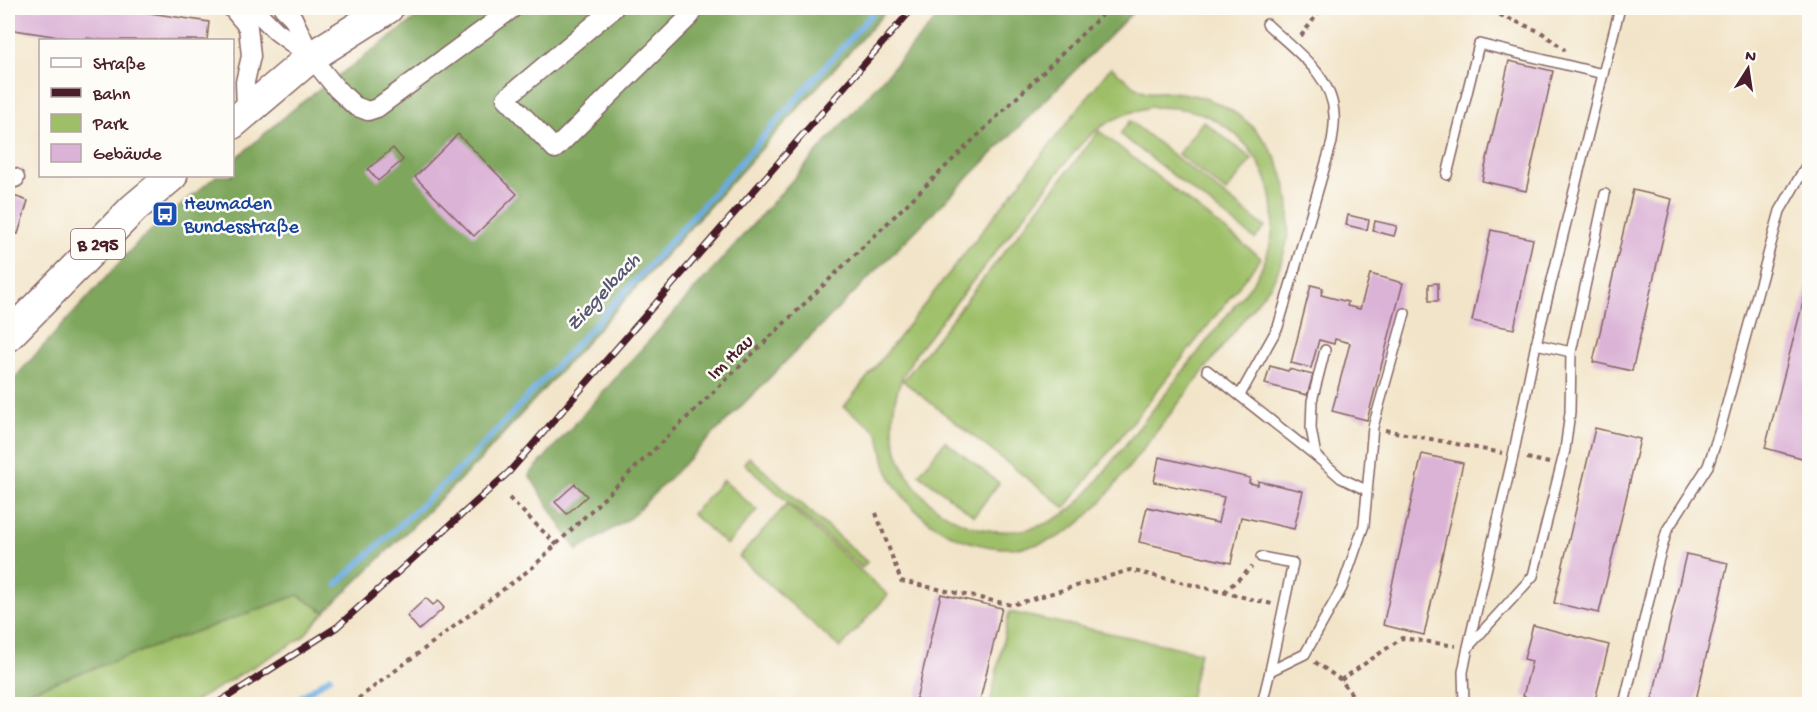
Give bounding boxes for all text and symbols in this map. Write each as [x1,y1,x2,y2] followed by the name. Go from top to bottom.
[39,39,234,177] legend
[1718,39,1778,99] north arrow
[1743,47,1758,68] text: N
[93,55,146,76] text: Straße
[92,85,131,106] text: Bahn
[92,115,129,136] text: Park
[93,145,162,166] text: Gebäude
[183,194,299,240] place label: Heumaden Bundesstraße
[150,199,180,229] bus stop icon: Heumaden Bundesstraße
[71,229,125,259] road number: B 295
[562,249,647,338] water label: Ziegelbach
[703,330,760,386] street label: Im Hau

